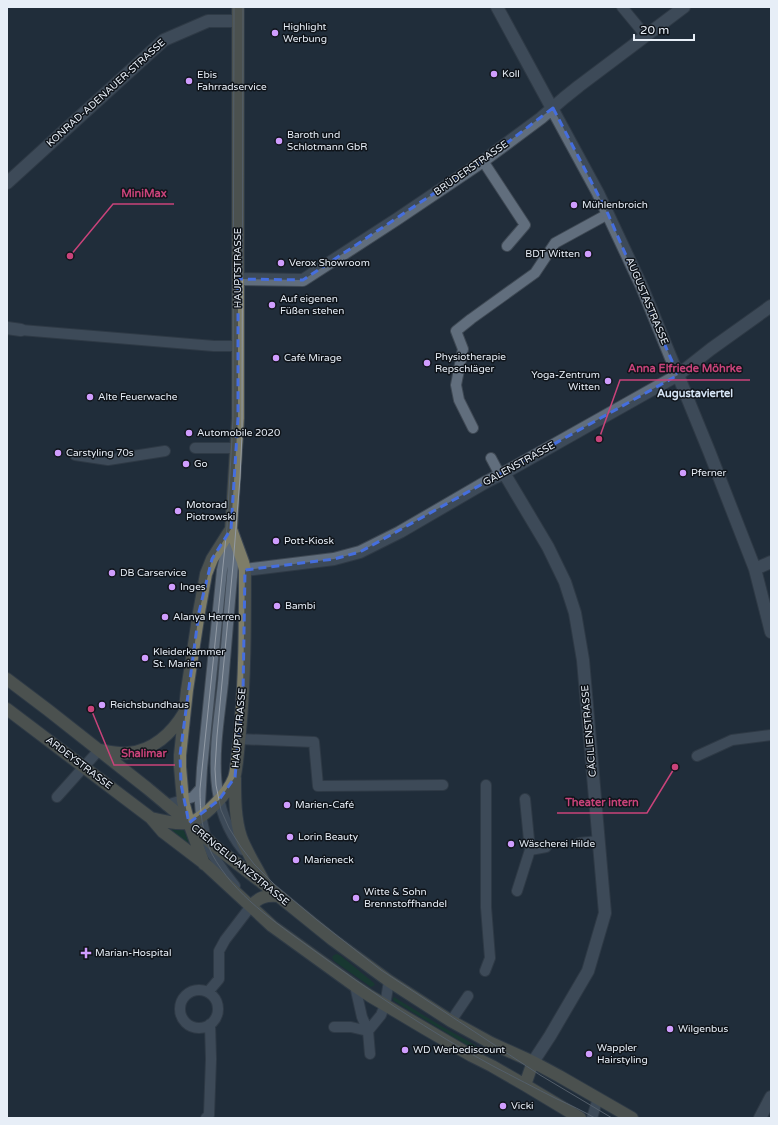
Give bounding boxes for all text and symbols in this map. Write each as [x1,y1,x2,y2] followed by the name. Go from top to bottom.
[634,16,694,42] scale bar
[283,21,327,45] place label: Highlight Werbung
[640,23,669,37] text: 20 m
[270,28,280,38] marker: Highlight Werbung
[44,37,168,149] street label: KONRAD-ADENAUER-STRASSE
[502,68,520,80] place label: Koll
[197,69,267,93] place label: Ebis Fahrradservice
[489,69,499,79] marker: Koll
[184,76,194,86] marker: Ebis Fahrradservice
[287,129,367,153] place label: Baroth und Schlotmann GbR
[274,136,284,146] marker: Baroth und Schlotmann GbR
[432,138,510,198] street label: BRÜDERSTRASSE
[113,181,174,204] callout: MiniMax
[121,187,167,200] text: MiniMax
[582,199,648,211] place label: Mühlenbroich
[569,200,579,210] marker: Mühlenbroich
[232,228,244,308] street label: HAUPTSTRASSE
[525,248,580,260] place label: BDT Witten
[583,249,593,259] marker: BDT Witten
[623,255,671,347] street label: AUGUSTASTRASSE
[289,257,370,269] place label: Verox Showroom
[276,258,286,268] marker: Verox Showroom
[280,293,344,317] place label: Auf eigenen Füßen stehen
[267,300,277,310] marker: Auf eigenen Füßen stehen
[435,351,506,375] place label: Physiotherapie Repschläger
[284,352,342,364] place label: Café Mirage
[271,353,281,363] marker: Café Mirage
[620,357,750,380] callout: Anna Elfriede Möhrke
[422,358,432,368] marker: Physiotherapie Repschläger
[628,362,743,375] text: Anna Elfriede Möhrke
[531,369,600,393] place label: Yoga-Zentrum Witten
[603,376,613,386] marker: Yoga-Zentrum Witten
[657,387,733,401] district label: Augustaviertel
[98,391,178,403] place label: Alte Feuerwache
[85,392,95,402] marker: Alte Feuerwache
[197,427,280,439] place label: Automobile 2020
[184,428,194,438] marker: Automobile 2020
[481,439,557,489] street label: GALENSTRASSE
[66,447,134,459] place label: Carstyling 70s
[53,448,63,458] marker: Carstyling 70s
[194,458,208,470] place label: Go
[181,459,191,469] marker: Go
[691,467,726,479] place label: Pferner
[678,468,688,478] marker: Pferner
[186,499,235,523] place label: Motorad Piotrowski
[173,506,183,516] marker: Motorad Piotrowski
[284,535,334,547] place label: Pott-Kiosk
[271,536,281,546] marker: Pott-Kiosk
[120,567,187,579] place label: DB Carservice
[107,568,117,578] marker: DB Carservice
[180,581,206,593] place label: Inges
[167,582,177,592] marker: Inges
[285,600,316,612] place label: Bambi
[272,601,282,611] marker: Bambi
[173,611,240,623] place label: Alanya Herren
[160,612,170,622] marker: Alanya Herren
[153,646,225,670] place label: Kleiderkammer St. Marien
[140,653,150,663] marker: Kleiderkammer St. Marien
[579,685,599,777] street label: CÄCILIENSTRASSE
[230,687,248,769] street label: HAUPTSTRASSE
[110,699,189,711] place label: Reichsbundhaus
[97,700,107,710] marker: Reichsbundhaus
[43,734,115,792] street label: ARDEYSTRASSE
[114,742,175,765] callout: Shalimar
[121,747,168,760] text: Shalimar
[557,790,647,813] callout: Theater intern
[564,796,639,809] text: Theater intern
[295,799,354,811] place label: Marien-Café
[282,800,292,810] marker: Marien-Café
[189,822,291,908] street label: CRENGELDANZSTRASSE
[298,831,359,843] place label: Lorin Beauty
[285,832,295,842] marker: Lorin Beauty
[519,838,595,850] place label: Wäscherei Hilde
[506,839,516,849] marker: Wäscherei Hilde
[304,854,354,866] place label: Marieneck
[291,855,301,865] marker: Marieneck
[364,886,447,910] place label: Witte & Sohn Brennstoffhandel
[351,893,361,903] marker: Witte & Sohn Brennstoffhandel
[80,947,92,959] marker: Marian-Hospital
[95,947,171,959] place label: Marian-Hospital
[678,1023,728,1035] place label: Wilgenbus
[665,1024,675,1034] marker: Wilgenbus
[597,1042,648,1066] place label: Wappler Hairstyling
[413,1044,505,1056] place label: WD Werbediscount
[400,1045,410,1055] marker: WD Werbediscount
[584,1049,594,1059] marker: Wappler Hairstyling
[511,1100,534,1112] place label: Vicki
[498,1101,508,1111] marker: Vicki

